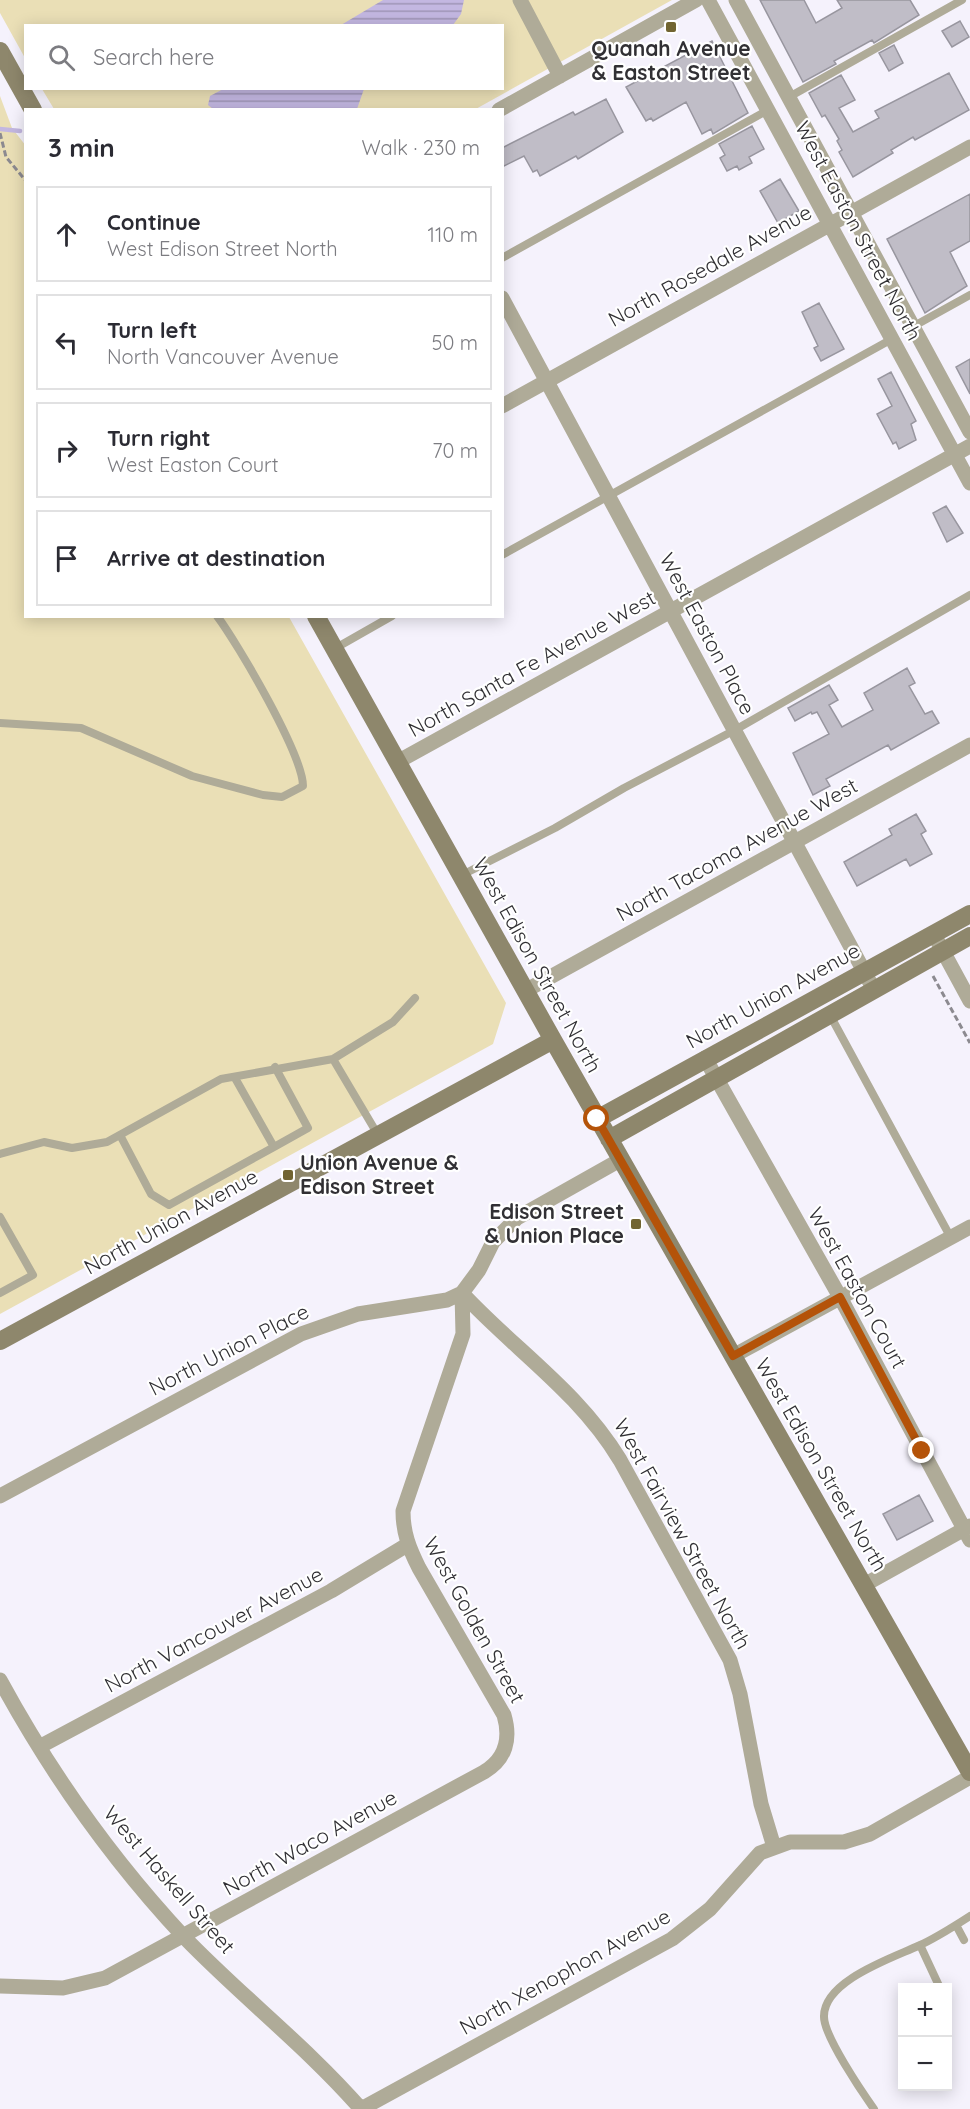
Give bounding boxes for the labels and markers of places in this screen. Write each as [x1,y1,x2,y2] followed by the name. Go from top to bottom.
[664,20,678,34] marker: Quanah Avenue & Easton Street
[591,35,751,85] place label: Quanah Avenue & Easton Street
[300,1149,459,1199] place label: Union Avenue & Edison Street
[281,1168,295,1182] marker: Union Avenue & Edison Street
[485,1198,624,1248] place label: Edison Street & Union Place
[629,1217,643,1231] marker: Edison Street & Union Place

